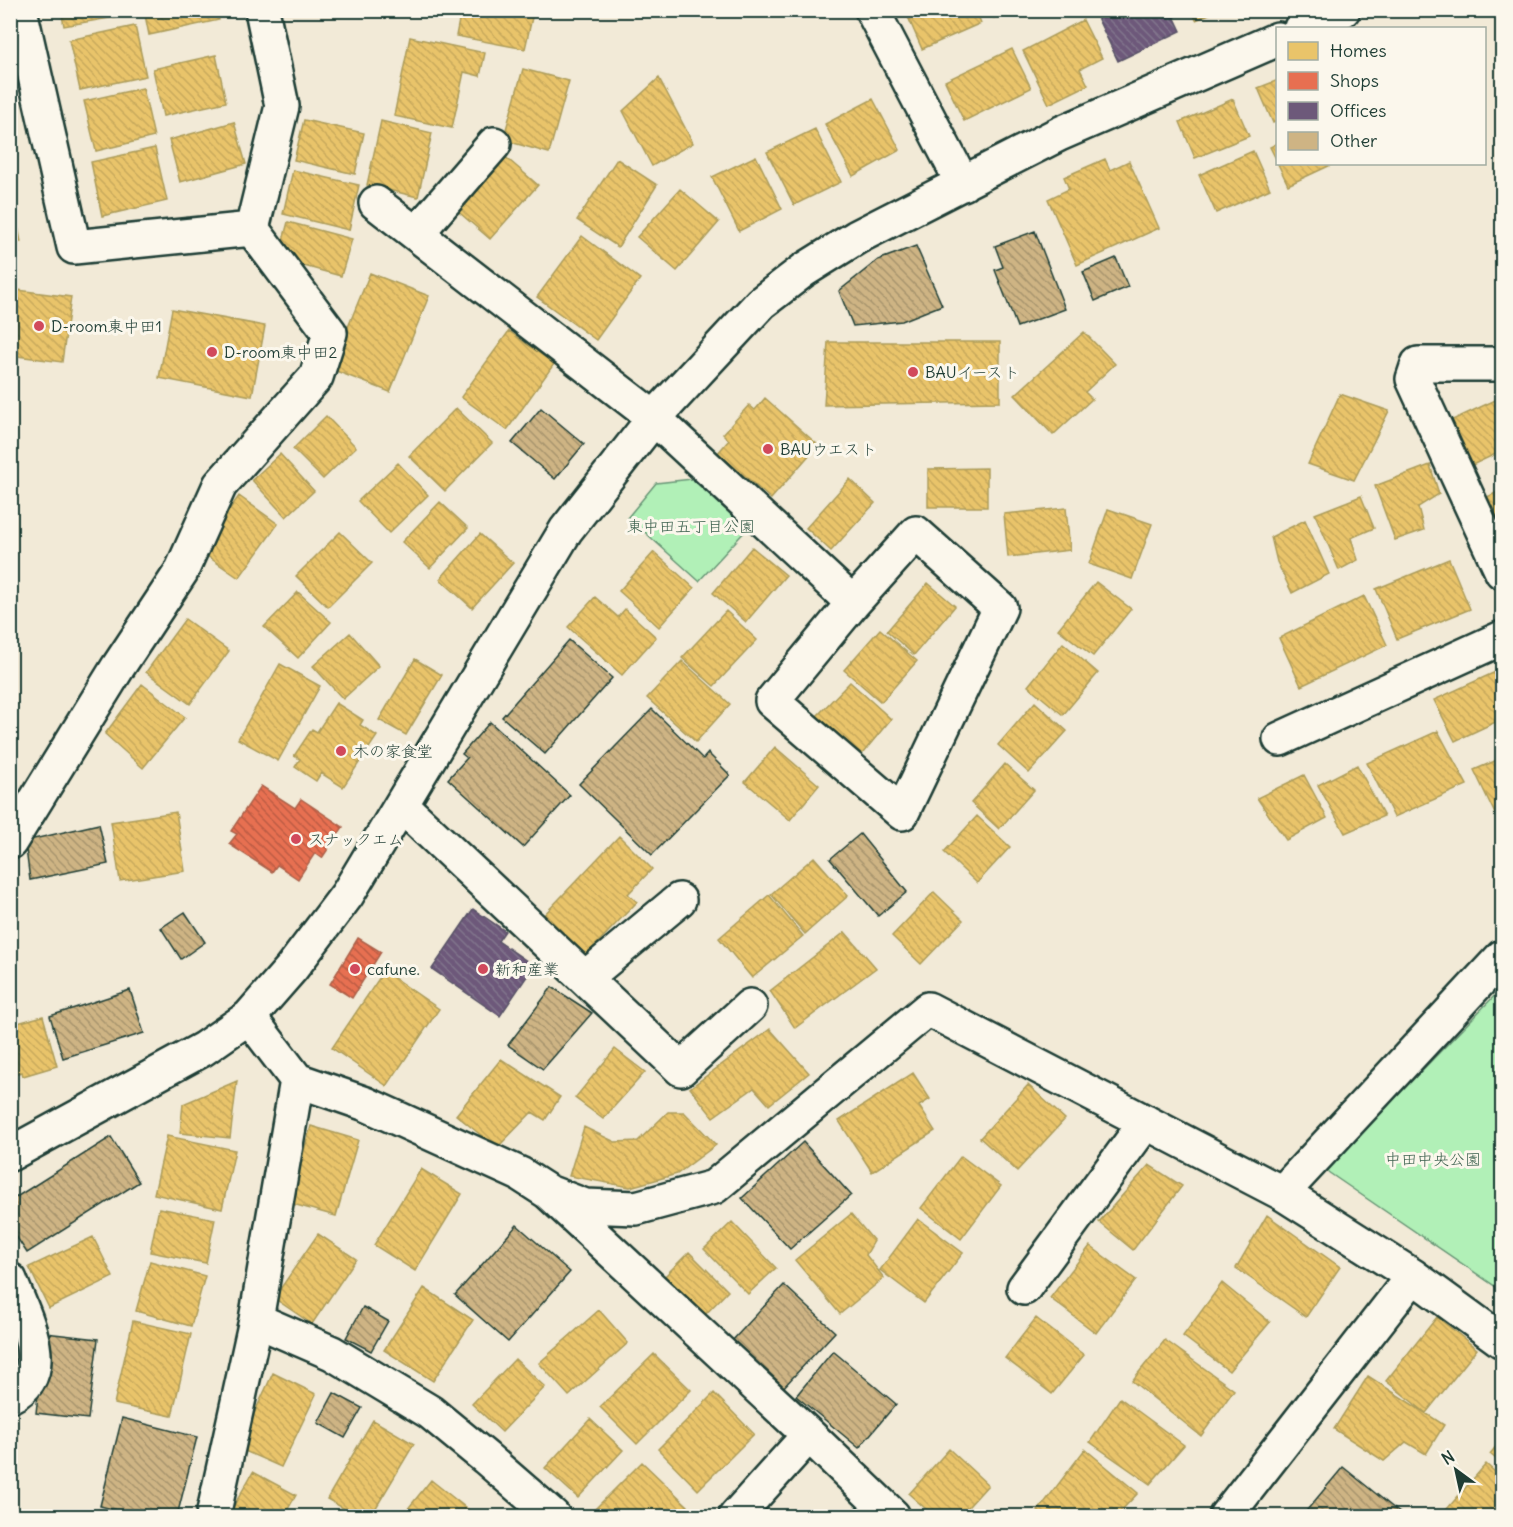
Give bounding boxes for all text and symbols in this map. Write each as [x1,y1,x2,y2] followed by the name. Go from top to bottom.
[1276,27,1486,165] legend
[1330,39,1387,62] text: Homes
[1330,69,1379,92] text: Shops
[1330,99,1386,122] text: Offices
[1330,129,1378,152] text: Other
[51,316,162,336] place label: D-room東中田1
[32,319,46,333] marker: D-room東中田1
[224,342,337,362] place label: D-room東中田2
[205,345,219,359] marker: D-room東中田2
[925,362,1020,382] place label: BAUイースト
[906,365,920,379] marker: BAUイースト
[780,439,877,459] place label: BAUウエスト
[761,442,775,456] marker: BAUウエスト
[627,516,755,536] park label: 東中田五丁目公園
[353,741,433,761] place label: 木の家食堂
[334,744,348,758] marker: 木の家食堂
[308,829,404,849] place label: スナックエム
[289,832,303,846] marker: スナックエム
[367,959,420,979] place label: cafune.
[495,959,559,979] place label: 新和産業
[348,962,362,976] marker: cafune.
[476,962,490,976] marker: 新和産業
[1385,1149,1481,1169] park label: 中田中央公園
[1426,1440,1486,1500] north arrow
[1438,1446,1458,1469] text: N

